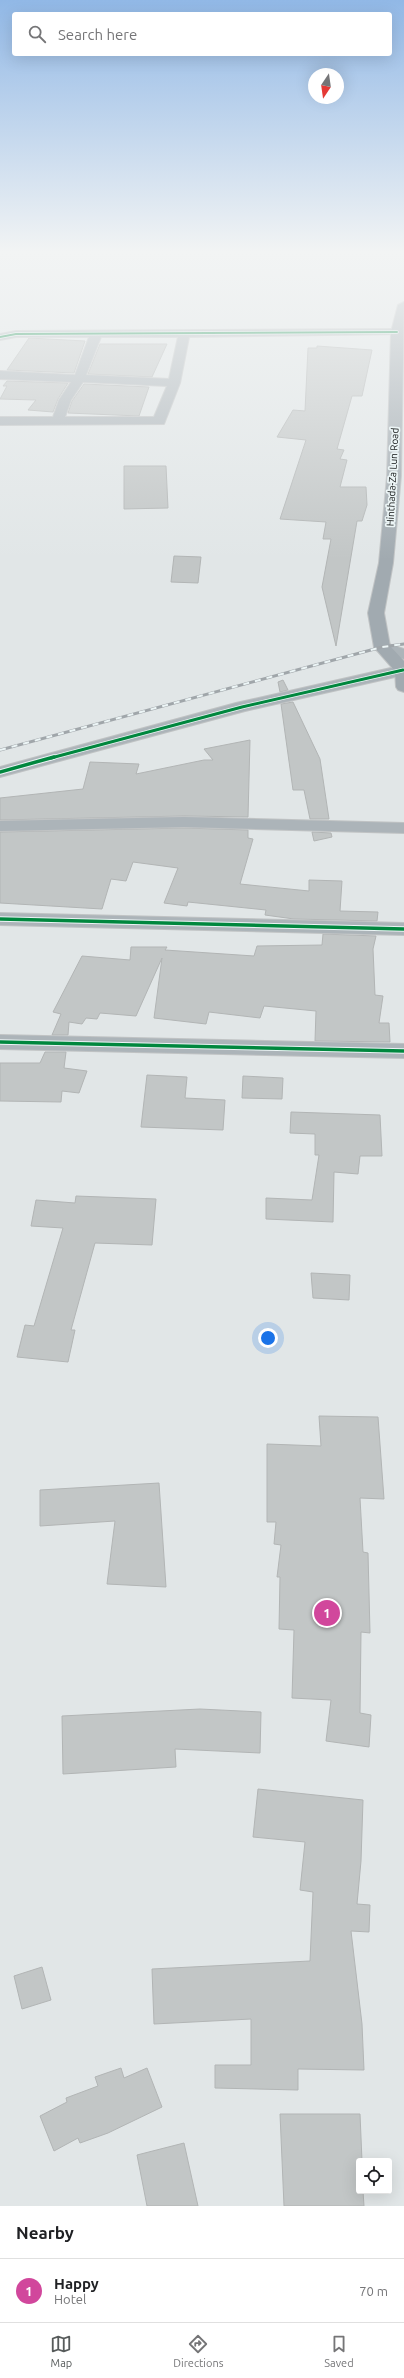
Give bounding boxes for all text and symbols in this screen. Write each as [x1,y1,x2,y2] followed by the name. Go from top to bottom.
[12,12,392,56] search box
[26,23,48,45] icon: search
[58,26,137,43] text: Search here
[308,68,344,104] north arrow
[384,427,401,527] street label: Hinthada-Za Lun Road
[258,1328,278,1348] your location
[314,1598,340,1628] pin: 1
[356,2158,392,2194] map controls
[356,2158,392,2194] button: locate
[16,2223,74,2242] text: Nearby
[54,2275,99,2292] text: Happy
[25,2284,33,2298] text: 1
[359,2284,388,2298] text: 70 m
[54,2292,86,2306] text: Hotel
[50,2333,72,2369] tab: Map
[173,2333,224,2369] tab: Directions
[324,2333,354,2369] tab: Saved

